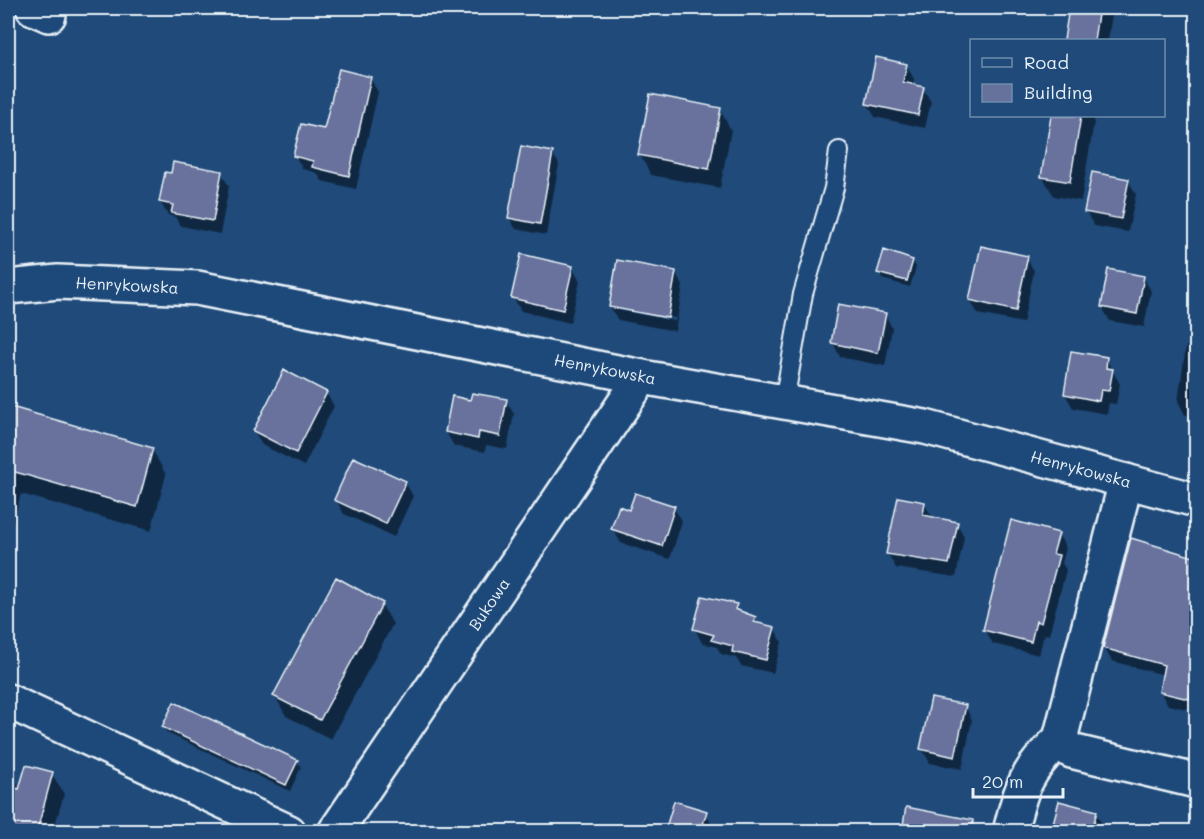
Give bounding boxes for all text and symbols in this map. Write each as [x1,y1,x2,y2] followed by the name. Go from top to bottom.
[970,39,1165,117] legend
[1024,50,1069,74] text: Road
[1024,80,1092,104] text: Building
[75,271,179,298] street label: Henrykowska
[552,348,658,389] street label: Henrykowska
[1029,445,1134,492] street label: Henrykowska
[463,573,514,634] street label: Bukowa
[973,761,1063,799] scale bar
[982,769,1023,793] text: 20 m

